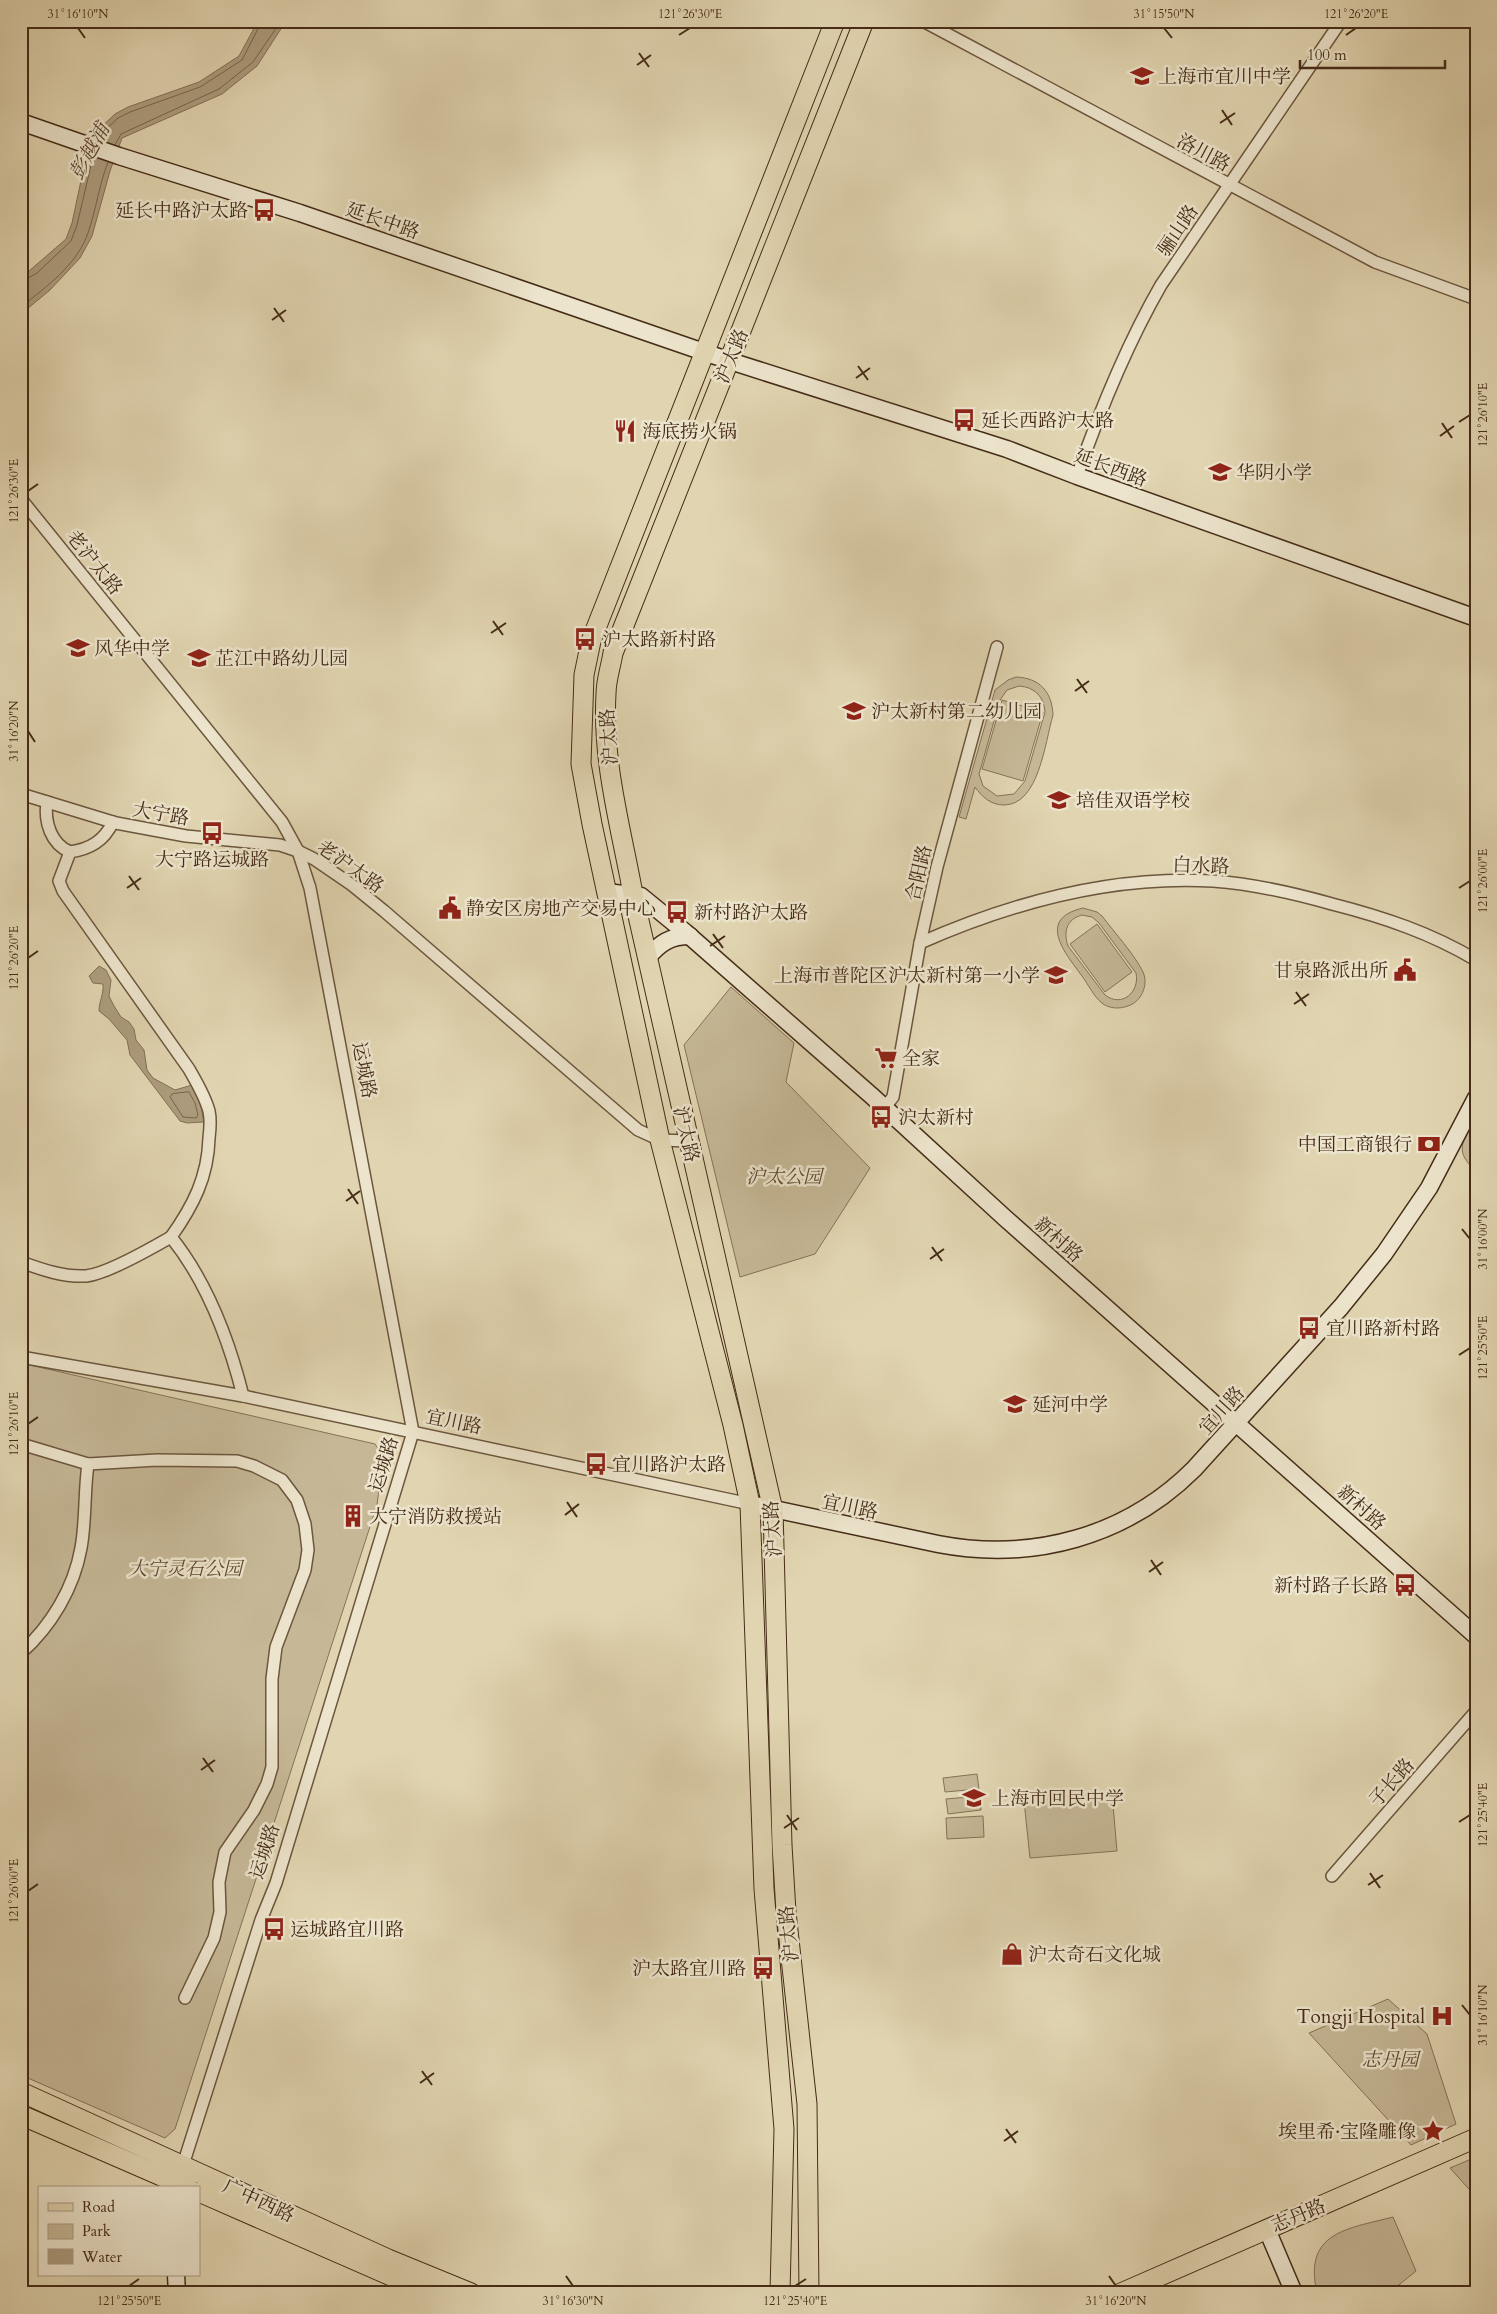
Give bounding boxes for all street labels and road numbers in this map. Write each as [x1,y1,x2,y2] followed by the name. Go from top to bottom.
[1172,128,1235,178] street label: 洛川路
[343,196,423,246] street label: 延长中路
[1151,200,1205,261] street label: 骊山路
[709,325,755,388] street label: 沪太路
[1070,443,1151,493] street label: 延长西路
[60,525,128,600] street label: 老沪太路
[594,708,624,766] street label: 沪太路
[130,796,191,832] street label: 大宁路
[312,834,389,899] street label: 老沪太路
[900,843,938,904] street label: 合阳路
[1172,852,1230,880] street label: 白水路
[346,1040,382,1101] street label: 运城路
[667,1104,705,1165] street label: 沪太路
[1028,1211,1088,1268] street label: 新村路
[1193,1381,1250,1441] street label: 宜川路
[423,1403,484,1441] street label: 宜川路
[363,1433,405,1495] street label: 运城路
[1331,1479,1391,1536] street label: 新村路
[819,1488,880,1526] street label: 宜川路
[758,1500,788,1558] street label: 沪太路
[1363,1753,1420,1813] street label: 子长路
[244,1820,286,1882] street label: 运城路
[773,1904,805,1964] street label: 沪太路
[219,2173,299,2229] street label: 广中西路
[1267,2193,1330,2239] street label: 志丹路

